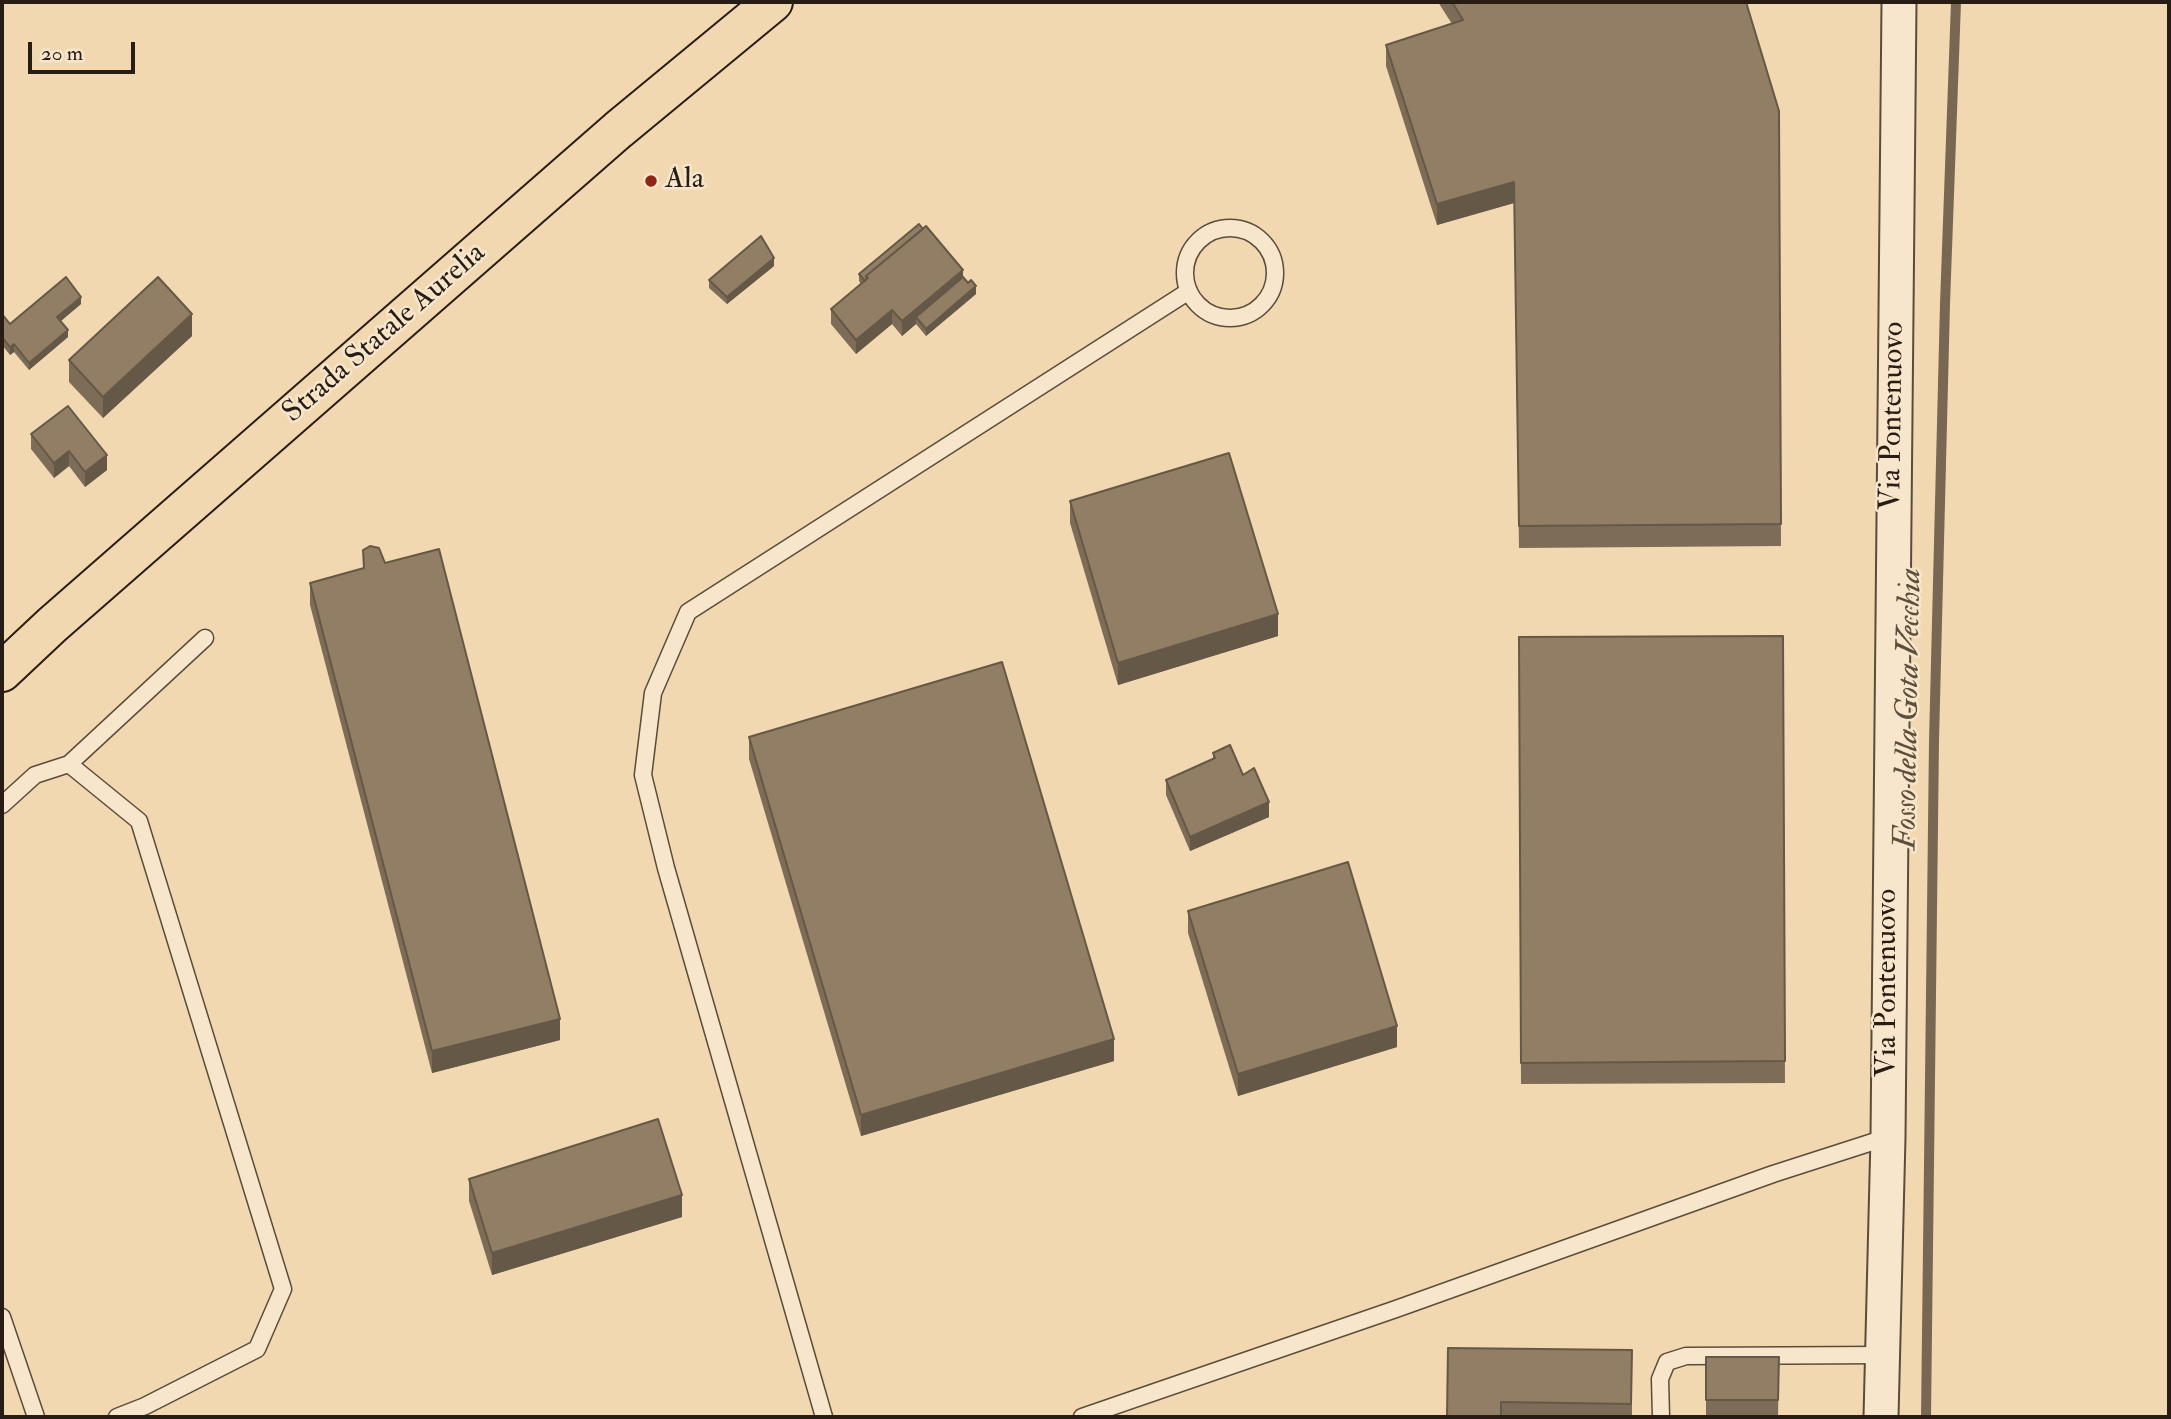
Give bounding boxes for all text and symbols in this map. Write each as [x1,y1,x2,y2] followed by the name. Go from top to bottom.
[32,28,138,72] scale bar
[41,40,83,67] text: 20 m
[665,163,704,199] place label: Ala
[643,173,659,189] marker: Ala
[276,236,494,432] street label: Strada Statale Aurelia
[1874,321,1914,511] street label: Via Pontenuovo
[1888,568,1932,850] water label: Fosso della Gota Vecchia
[1871,889,1907,1077] street label: Via Pontenuovo

